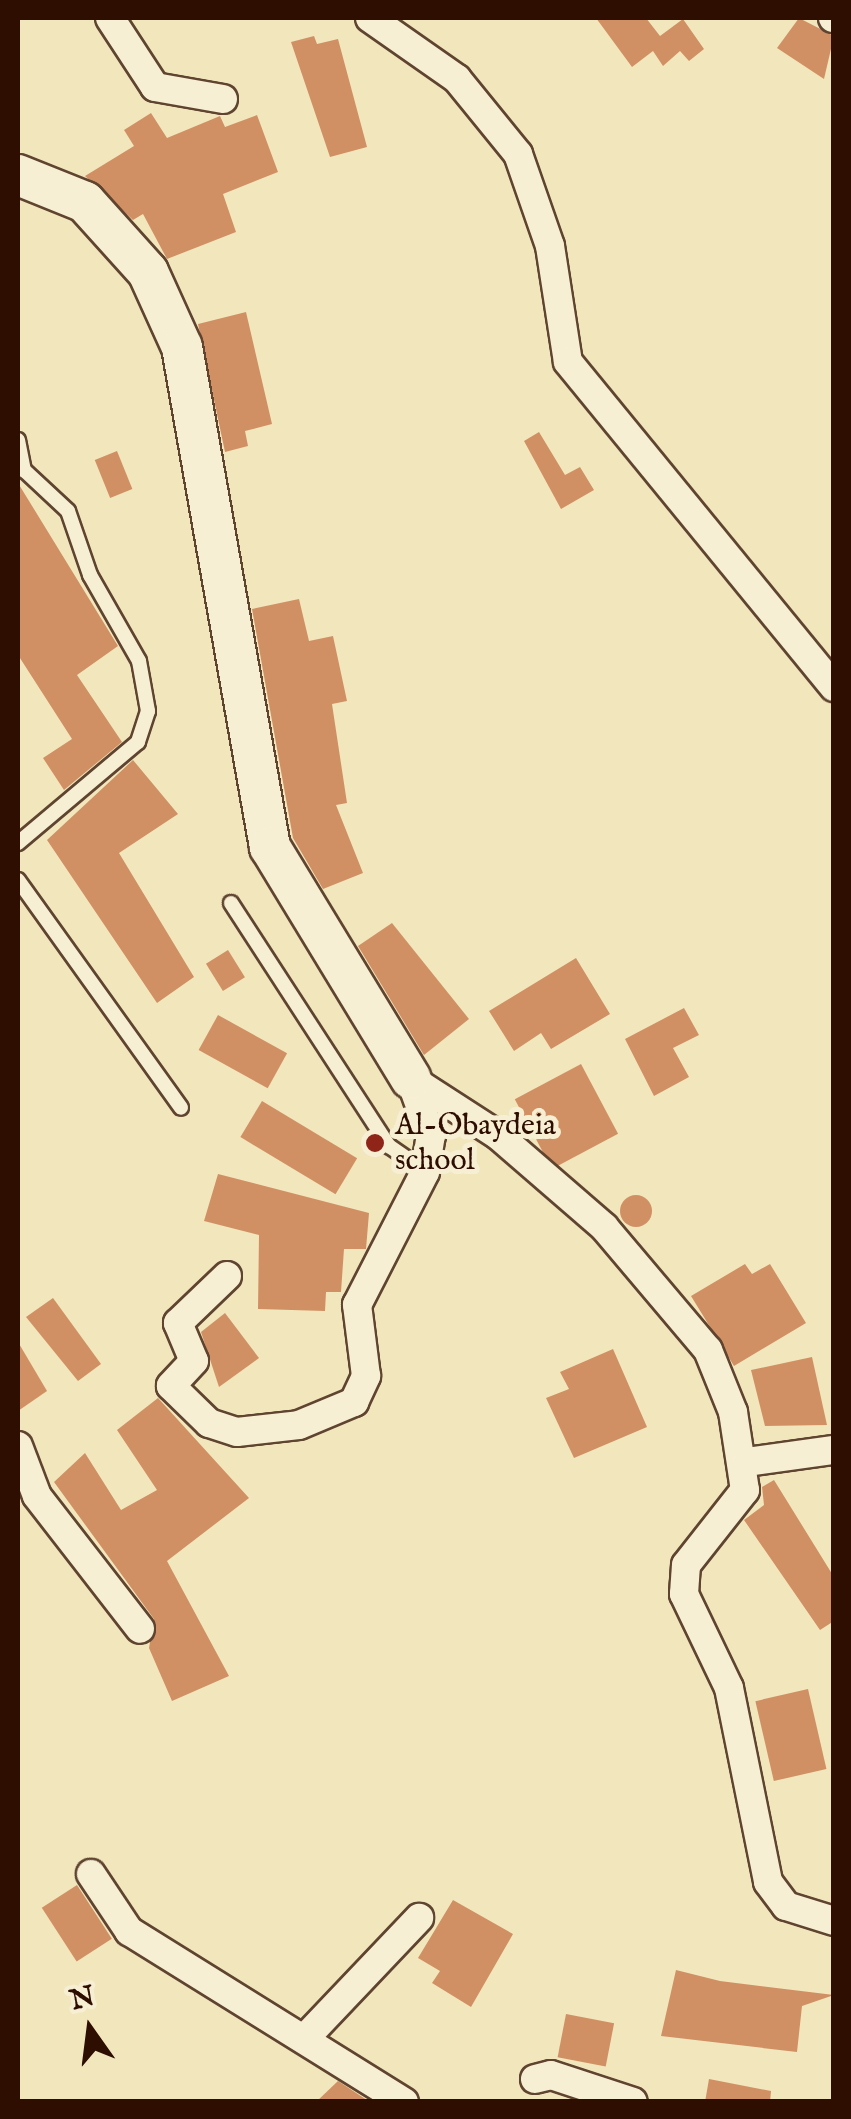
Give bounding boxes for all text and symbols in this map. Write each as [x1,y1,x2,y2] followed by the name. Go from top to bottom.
[395,1108,556,1178] place label: Al-Obaydeia school
[364,1132,386,1154] marker: Al-Obaydeia school
[40,1979,140,2079] north arrow
[67,1979,99,2019] text: N

